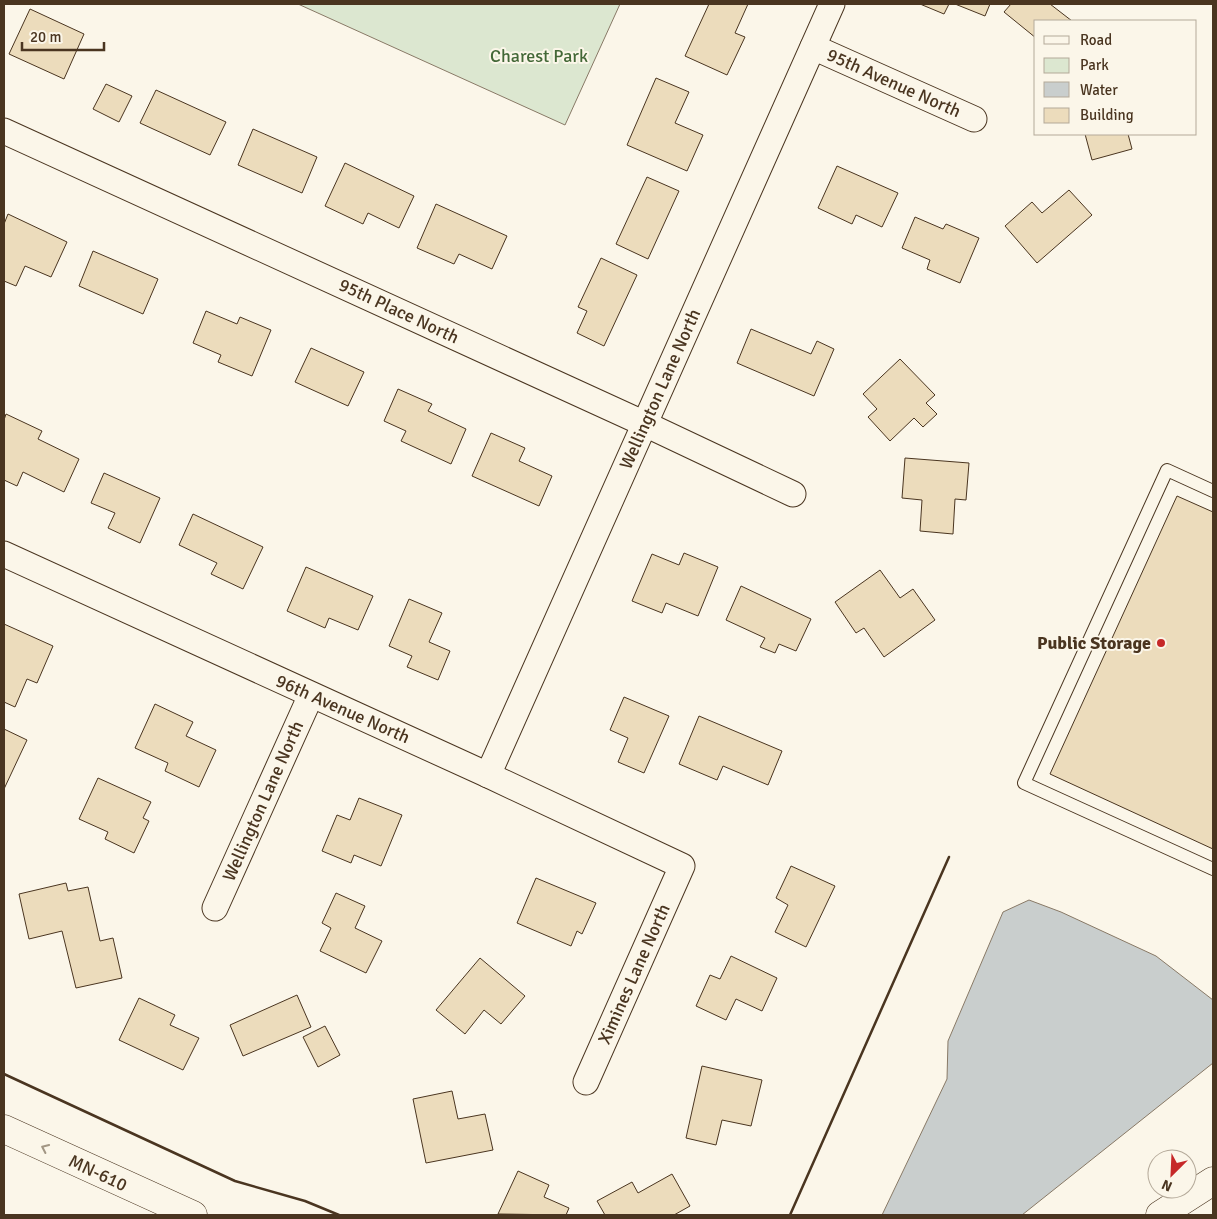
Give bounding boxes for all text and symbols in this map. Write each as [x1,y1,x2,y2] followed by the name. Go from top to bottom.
[22,20,105,52] scale bar
[1034,20,1197,135] legend
[30,28,61,46] text: 20 m
[1080,31,1112,49] text: Road
[824,44,964,122] street label: 95th Avenue North
[490,45,588,67] park label: Charest Park
[1080,56,1109,74] text: Park
[1080,81,1118,99] text: Water
[1080,106,1134,124] text: Building
[335,274,463,348] street label: 95th Place North
[615,305,705,473] street label: Wellington Lane North
[1037,632,1151,654] place label: Public Storage
[1155,637,1167,649] marker: Public Storage
[273,670,413,748] street label: 96th Avenue North
[218,717,308,885] street label: Wellington Lane North
[593,900,675,1048] street label: Ximines Lane North
[41,1144,50,1154] one-way arrow
[1147,1149,1197,1199] north arrow
[65,1150,131,1196] street label: MN-610
[1159,1176,1175,1195] text: N

